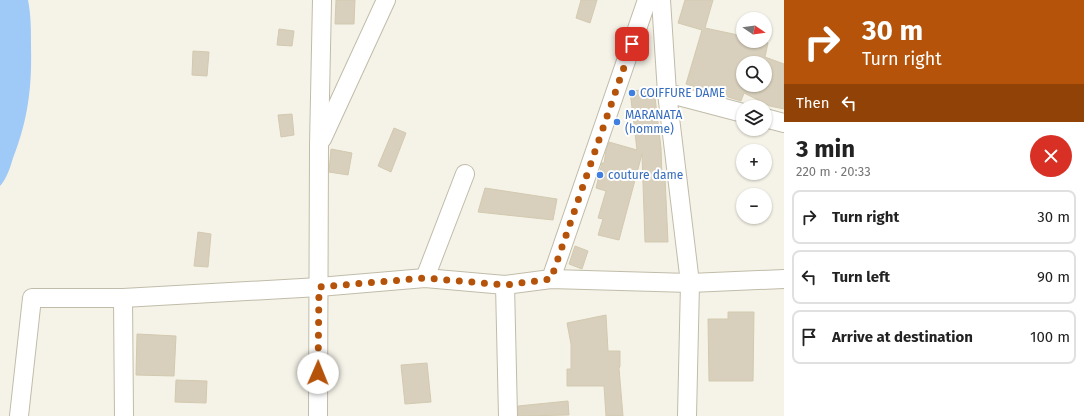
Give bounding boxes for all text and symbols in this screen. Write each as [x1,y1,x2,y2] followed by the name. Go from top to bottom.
[736,12,772,48] north arrow
[736,12,772,224] map controls
[862,14,923,47] text: 30 m
[796,16,848,68] icon: right
[615,27,649,61] pin
[621,33,643,55] icon: arrive
[862,48,942,70] text: Turn right
[736,56,772,92] button: search
[640,86,725,100] place label: COIFFURE DAME
[627,88,637,98] marker: COIFFURE DAME
[838,92,860,114] icon: left
[796,94,830,112] text: Then
[736,100,772,136] button: layers
[625,108,682,136] place label: MARANATA (homme)
[612,117,622,127] marker: MARANATA (homme)
[796,135,855,163] text: 3 min
[1030,135,1072,177] button: close
[736,144,772,180] button: +
[796,164,871,179] text: 220 m · 20:33
[608,168,683,182] place label: couture dame
[595,170,605,180] marker: couture dame
[736,188,772,224] button: −
[798,206,820,228] icon: right
[832,208,899,226] text: Turn right
[1037,208,1070,226] text: 30 m
[798,266,820,288] icon: left
[832,268,890,286] text: Turn left
[1037,268,1070,286] text: 90 m
[798,326,820,348] icon: arrive
[832,328,973,346] text: Arrive at destination
[1030,328,1070,346] text: 100 m
[297,352,339,394] position arrow

